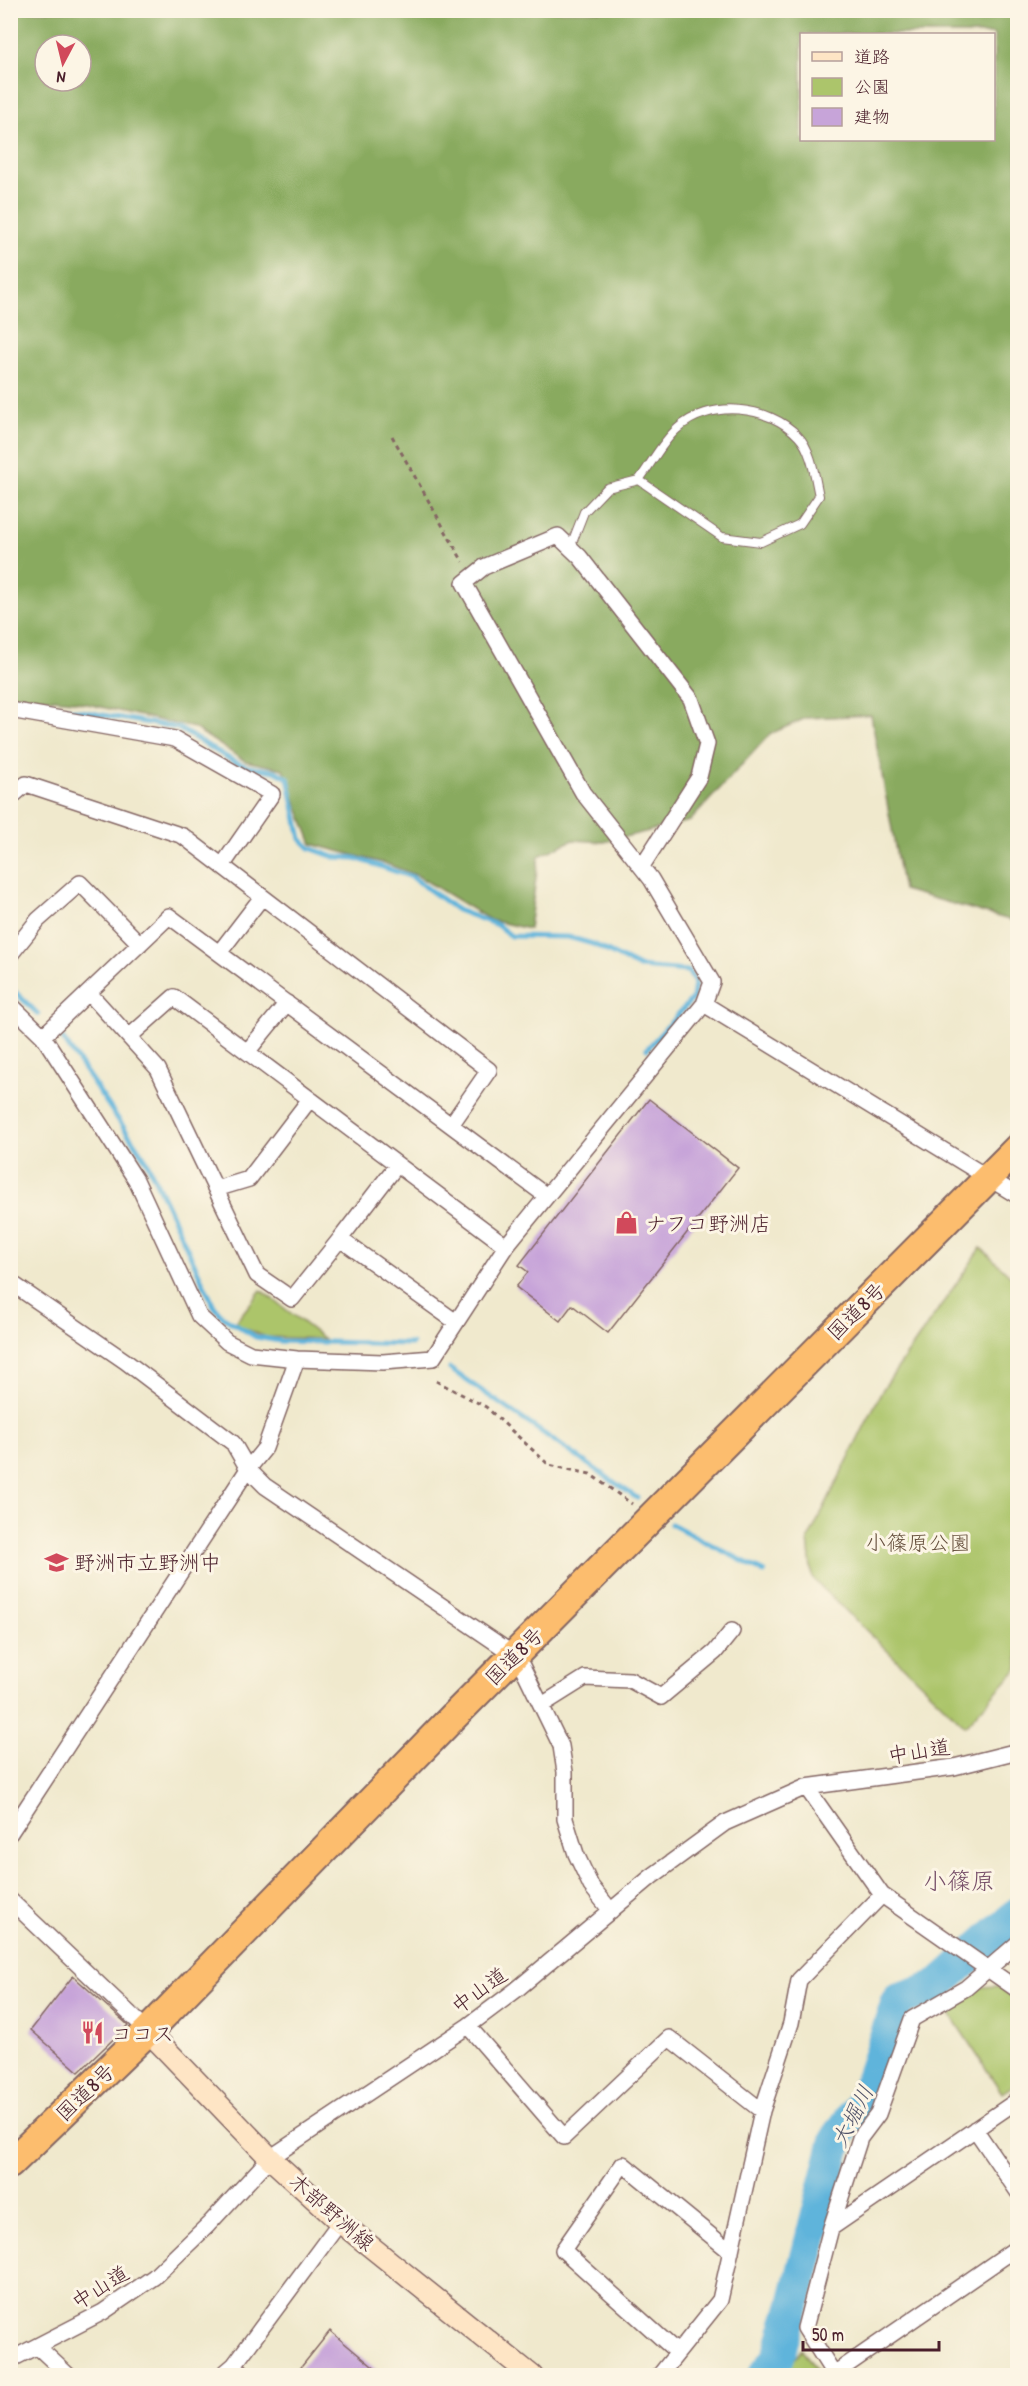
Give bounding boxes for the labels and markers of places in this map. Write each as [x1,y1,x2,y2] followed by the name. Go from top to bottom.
[645,1209,771,1238] place label: ナフコ野洲店
[614,1210,640,1236] shop icon: ナフコ野洲店
[74,1548,221,1577] place label: 野洲市立野洲中
[43,1549,69,1575] school or university icon: 野洲市立野洲中
[111,2019,174,2048] place label: ココス
[80,2020,106,2046] restaurant icon: ココス

